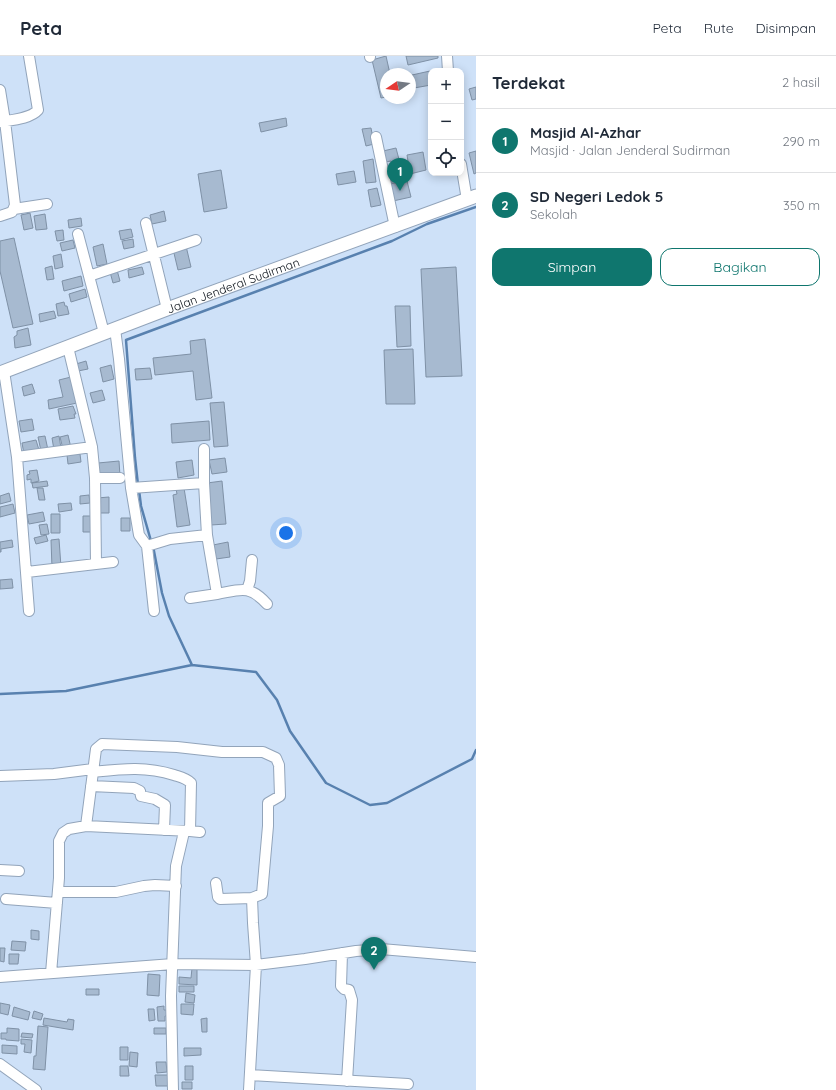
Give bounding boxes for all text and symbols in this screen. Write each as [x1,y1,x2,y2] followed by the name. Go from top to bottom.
[20,16,62,40] text: Peta
[652,19,682,37] text: Peta
[704,19,734,37] text: Rute
[756,19,816,37] text: Disimpan
[380,68,416,104] north arrow
[428,68,464,176] map controls
[428,68,464,104] button: +
[492,72,566,93] text: Terdekat
[782,74,820,90] text: 2 hasil
[428,104,464,140] button: −
[530,123,641,142] text: Masjid Al-Azhar
[502,133,508,149] text: 1
[782,133,820,149] text: 290 m
[428,140,464,176] button: locate
[530,142,730,158] text: Masjid · Jalan Jenderal Sudirman
[387,158,413,191] pin: 1
[530,187,664,206] text: SD Negeri Ledok 5
[501,197,509,213] text: 2
[783,197,820,213] text: 350 m
[530,206,577,222] text: Sekolah
[492,248,652,286] button: Simpan
[660,248,820,286] button: Bagikan
[165,254,301,316] street label: Jalan Jenderal Sudirman
[276,523,296,543] your location
[361,937,387,970] pin: 2

